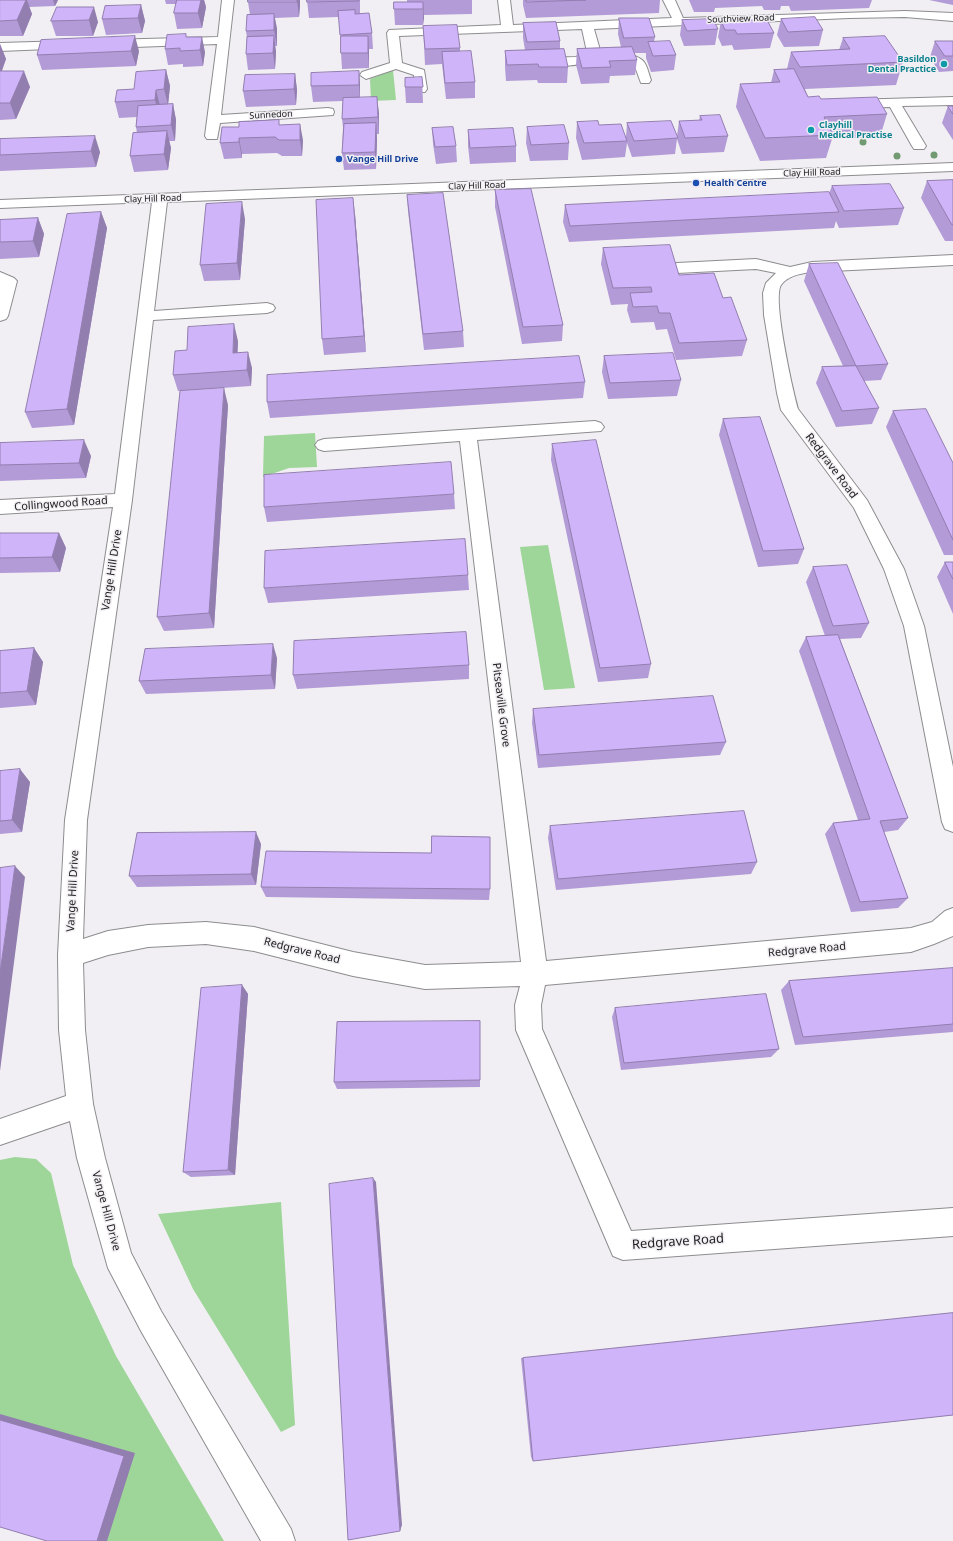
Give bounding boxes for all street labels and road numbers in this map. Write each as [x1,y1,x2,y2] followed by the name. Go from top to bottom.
[707,12,775,26] street label: Southview Road
[249,108,293,122] street label: Sunnedon
[783,167,841,179] street label: Clay Hill Road
[448,180,506,192] street label: Clay Hill Road
[124,193,182,205] street label: Clay Hill Road
[802,431,860,501] street label: Redgrave Road
[14,494,108,514] street label: Collingwood Road
[99,529,125,611] street label: Vange Hill Drive
[489,662,513,748] street label: Pitseaville Grove
[64,850,82,932] street label: Vange Hill Drive
[262,935,342,967] street label: Redgrave Road
[767,940,847,960] street label: Redgrave Road
[89,1170,123,1252] street label: Vange Hill Drive
[631,1231,725,1253] street label: Redgrave Road

